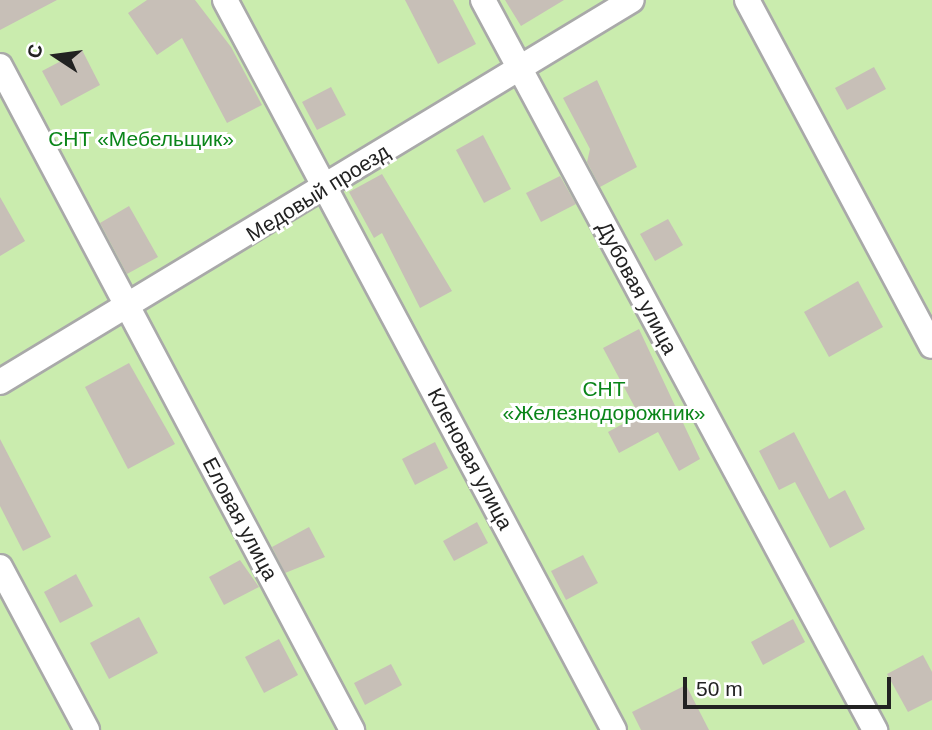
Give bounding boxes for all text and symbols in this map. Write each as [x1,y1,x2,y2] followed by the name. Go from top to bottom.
[21,21,91,91] north arrow
[23,42,47,60] text: С
[48,126,234,152] park label: СНТ «Мебельщик»
[242,139,394,247] street label: Медовый проезд
[591,217,683,359] street label: Дубовая улица
[502,376,706,426] park label: СНТ «Железнодорожник»
[422,384,518,534] street label: Кленовая улица
[197,453,283,585] street label: Еловая улица
[687,664,895,708] scale bar
[696,677,743,700] text: 50 m

